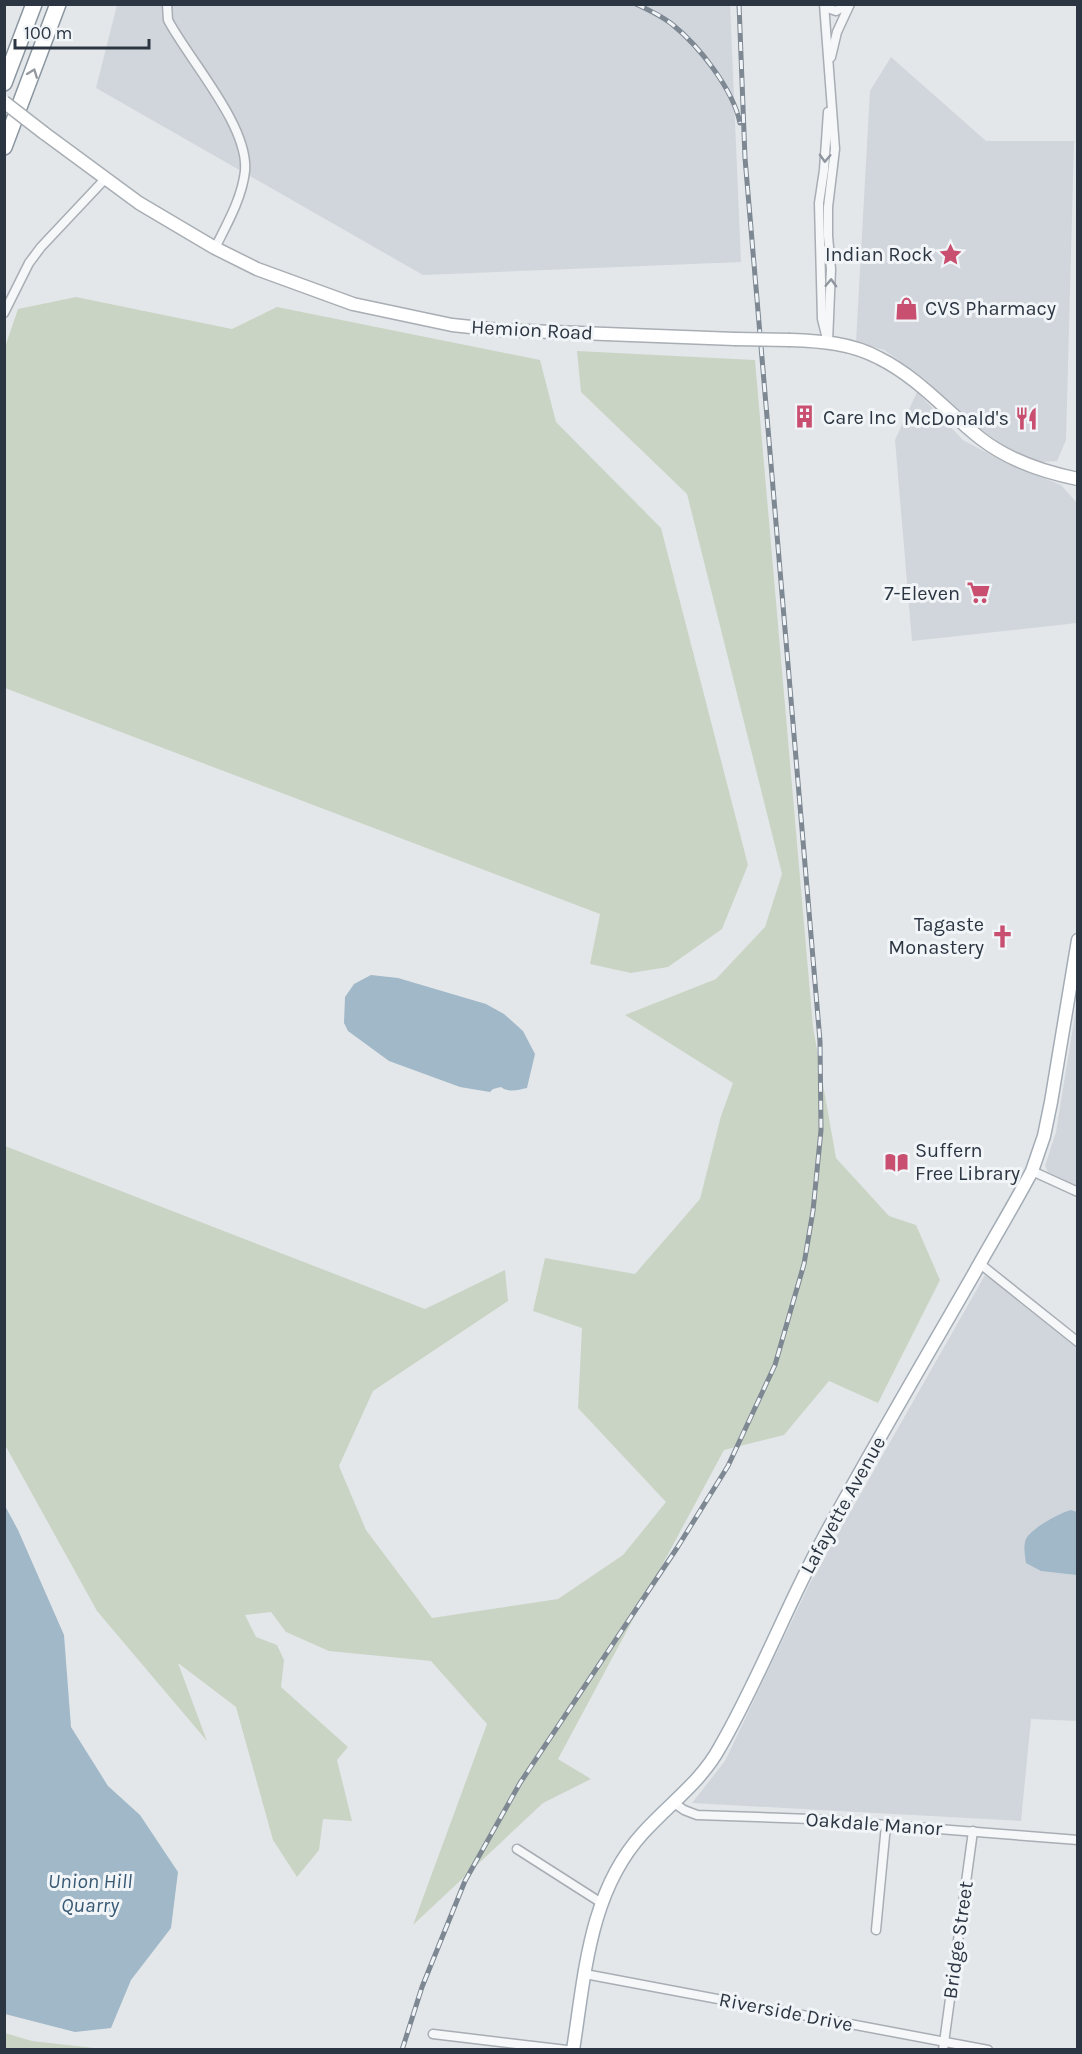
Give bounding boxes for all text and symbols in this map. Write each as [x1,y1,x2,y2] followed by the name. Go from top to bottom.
[15,12,148,50] scale bar
[24,22,72,44] text: 100 m
[25,68,38,79] one-way arrow
[818,153,831,162] one-way arrow
[938,241,964,267] place icon: Indian Rock
[825,243,933,266] place label: Indian Rock
[825,279,837,288] one-way arrow
[894,295,920,321] shop icon: CVS Pharmacy
[925,297,1056,320] place label: CVS Pharmacy
[470,315,594,345] street label: Hemion Road
[792,404,818,430] building icon: Care Inc
[1014,405,1040,431] restaurant icon: McDonald's
[823,406,897,429] place label: Care Inc
[904,407,1009,430] place label: McDonald's
[965,580,991,606] supermarket icon: 7-Eleven
[884,582,960,605] place label: 7-Eleven
[888,913,984,959] place label: Tagaste Monastery
[989,923,1015,949] church icon: Tagaste Monastery
[915,1139,1020,1185] place label: Suffern Free Library
[884,1149,910,1175] library icon: Suffern Free Library
[796,1432,890,1578] street label: Lafayette Avenue
[805,1808,944,1840] street label: Oakdale Manor
[48,1869,132,1917] water label: Union Hill Quarry
[938,1879,978,2000] street label: Bridge Street
[717,1988,855,2036] street label: Riverside Drive

